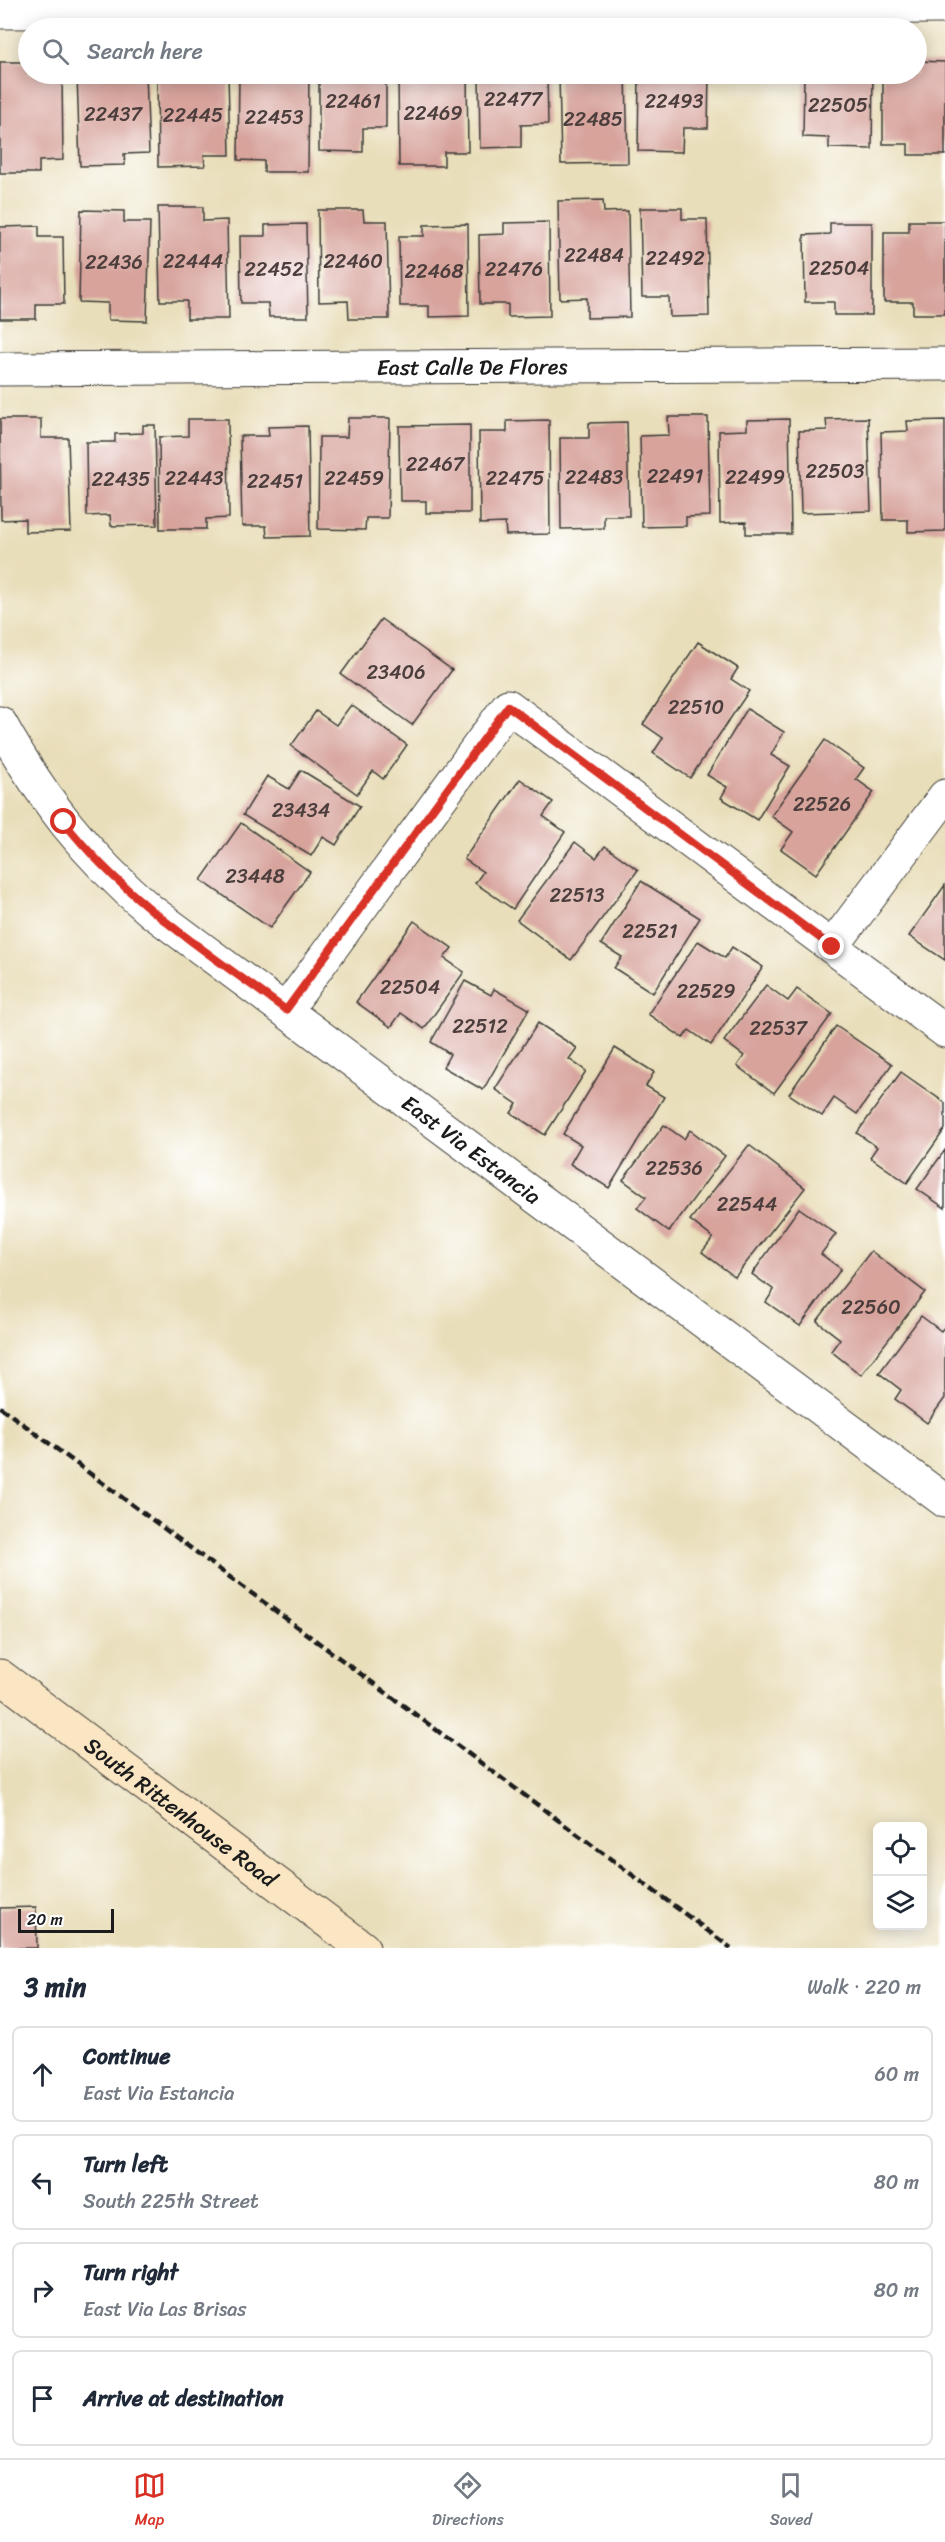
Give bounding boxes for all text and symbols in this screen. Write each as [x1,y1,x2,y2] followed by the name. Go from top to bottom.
[18,18,927,84] search box
[87,32,203,71] text: Search here
[39,35,72,68] icon: search
[484,82,544,117] house number: 22477
[325,84,381,119] house number: 22461
[645,84,703,119] house number: 22493
[808,88,868,123] house number: 22505
[403,96,463,131] house number: 22469
[84,97,144,132] house number: 22437
[163,98,223,133] house number: 22445
[245,100,303,135] house number: 22453
[563,102,623,137] house number: 22485
[564,238,624,273] house number: 22484
[645,241,705,276] house number: 22492
[163,244,223,279] house number: 22444
[323,244,383,279] house number: 22460
[85,245,143,280] house number: 22436
[809,251,869,286] house number: 22504
[244,252,304,287] house number: 22452
[485,252,543,287] house number: 22476
[405,254,464,289] house number: 22468
[377,347,567,387] street label: East Calle De Flores
[406,447,466,482] house number: 22467
[806,454,864,489] house number: 22503
[647,459,703,494] house number: 22491
[565,460,623,495] house number: 22483
[725,460,785,495] house number: 22499
[164,461,224,496] house number: 22443
[324,461,384,496] house number: 22459
[485,461,545,496] house number: 22475
[92,462,150,497] house number: 22435
[247,464,303,499] house number: 22451
[366,655,426,690] house number: 23406
[668,690,724,725] house number: 22510
[793,787,851,822] house number: 22526
[272,793,330,828] house number: 23434
[50,808,76,834] route start
[225,859,285,894] house number: 23448
[550,878,604,913] house number: 22513
[622,914,678,949] house number: 22521
[818,933,844,959] route end
[380,970,440,1005] house number: 22504
[676,974,736,1009] house number: 22529
[452,1009,508,1044] house number: 22512
[749,1011,808,1046] house number: 22537
[393,1084,550,1215] street label: East Via Estancia
[645,1151,703,1186] house number: 22536
[717,1187,777,1222] house number: 22544
[841,1290,901,1325] house number: 22560
[75,1726,287,1898] street label: South Rittenhouse Road
[873,1822,927,1930] map controls
[873,1822,927,1876] button: locate
[873,1876,927,1930] button: layers
[27,1905,63,1934] text: 20 m
[18,1906,114,1934] scale bar
[24,1964,86,2010] text: 3 min
[807,1970,921,2005] text: Walk · 220 m
[83,2037,171,2076] text: Continue
[874,2057,919,2092] text: 60 m
[26,2058,59,2091] icon: ahead
[83,2076,234,2111] text: East Via Estancia
[83,2145,168,2184] text: Turn left
[874,2165,919,2200] text: 80 m
[26,2166,59,2199] icon: left
[83,2184,259,2219] text: South 225th Street
[83,2253,178,2292] text: Turn right
[874,2273,919,2308] text: 80 m
[26,2274,59,2307] icon: right
[83,2292,246,2327] text: East Via Las Brisas
[83,2379,284,2418] text: Arrive at destination
[26,2382,59,2415] icon: arrive
[133,2469,166,2534] tab: Map
[432,2469,504,2534] tab: Directions
[770,2469,812,2534] tab: Saved

